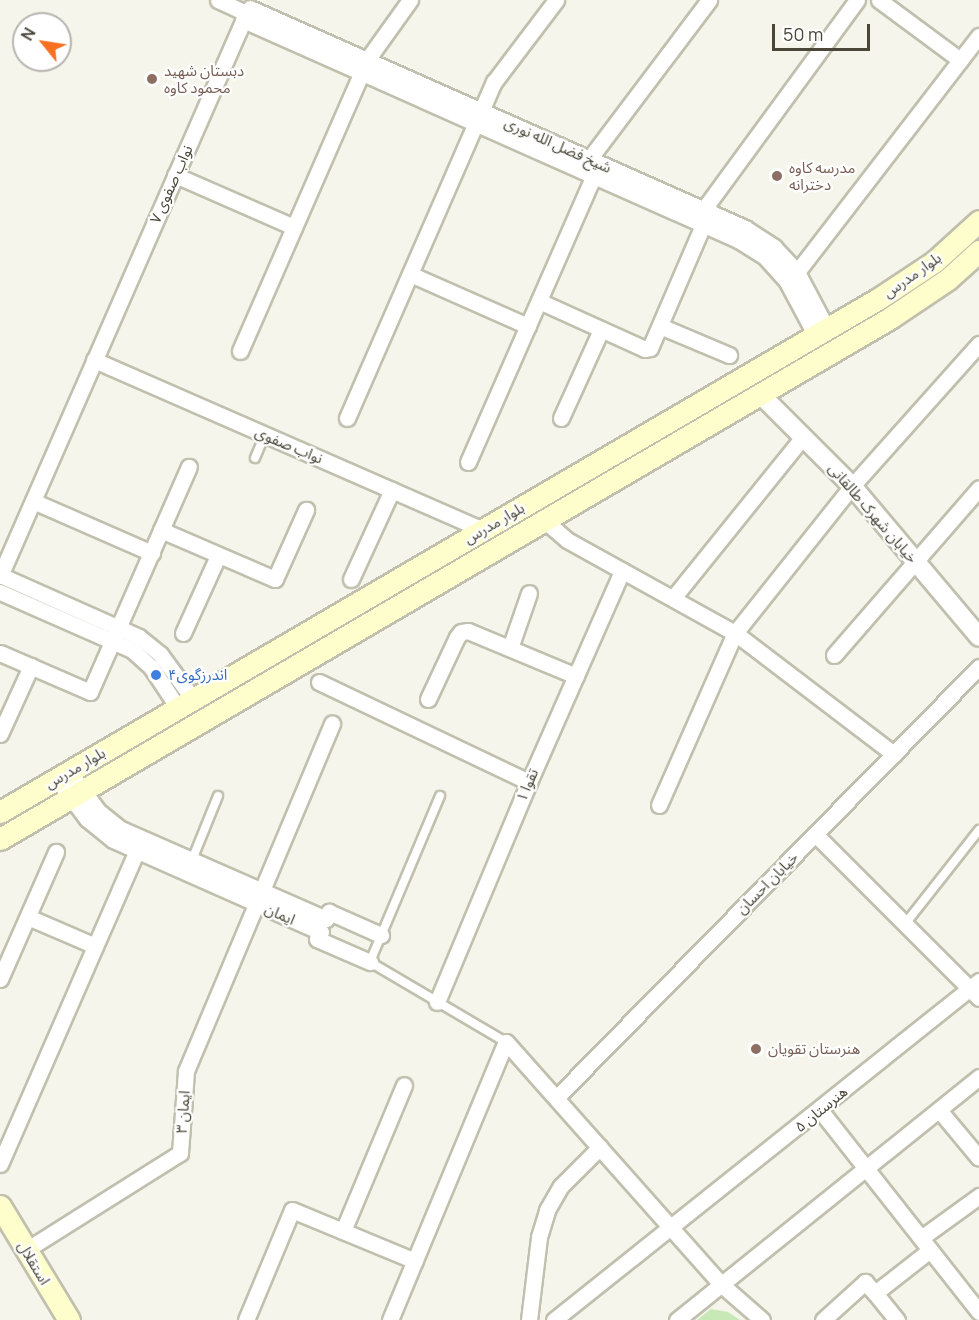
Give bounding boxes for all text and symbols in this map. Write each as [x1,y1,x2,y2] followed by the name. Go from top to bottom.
[12,12,72,72] north arrow
[775,12,872,50] scale bar
[783,22,823,46] text: 50 m
[16,24,41,44] text: N
[164,61,244,96] place label: دبستان شهید محمود کاوه
[145,72,159,86] marker: دبستان شهید محمود کاوه
[502,113,614,177] street label: شیخ فضل الله نوری
[146,142,196,226] street label: نواب صفوی ۷
[789,158,855,193] place label: مدرسه کاوه دخترانه
[770,169,784,183] marker: مدرسه کاوه دخترانه
[880,248,944,302] street label: بلوار مدرس
[252,423,326,467] street label: نواب صفوی
[825,459,921,567] street label: خیابان شهرک طالقانی
[461,499,527,547] street label: بلوار مدرس
[168,666,227,684] place label: اندرزگوی۴
[149,668,163,682] marker: اندرزگوی۴
[42,744,108,792] street label: بلوار مدرس
[512,766,542,804] street label: تقوا ۱
[732,848,802,918] street label: خیابان احسان
[262,899,298,929] street label: ایمان
[768,1040,860,1058] place label: هنرستان تقویان
[749,1042,763,1056] marker: هنرستان تقویان
[791,1082,851,1136] street label: هنرستان ۵
[173,1090,193,1134] street label: ایمان ۳
[14,1238,54,1288] street label: استقلال

